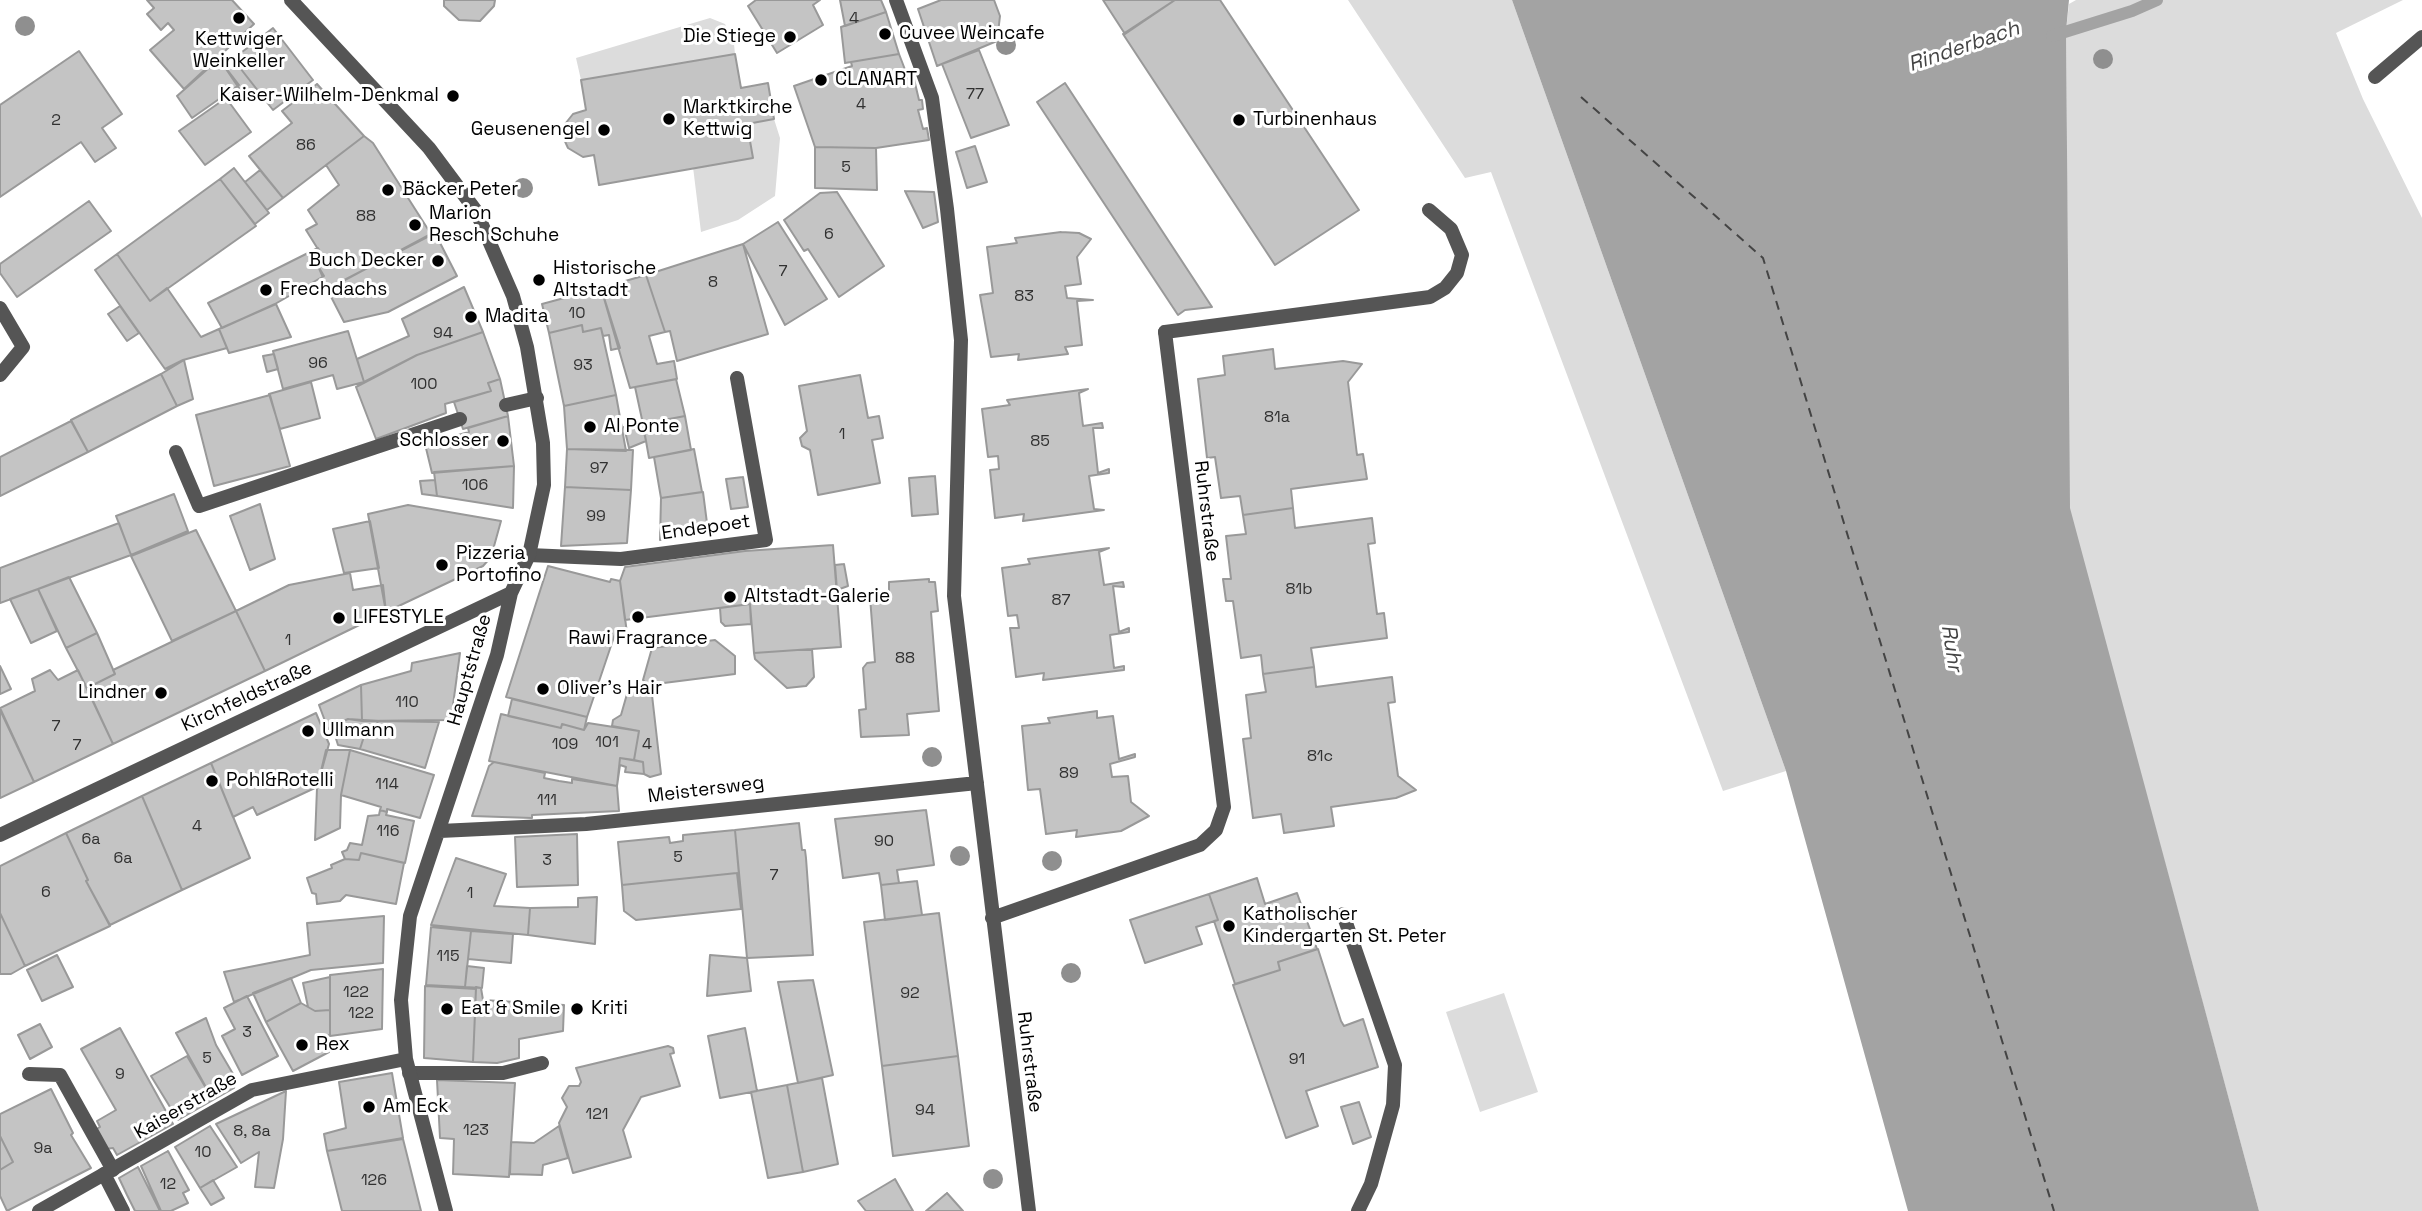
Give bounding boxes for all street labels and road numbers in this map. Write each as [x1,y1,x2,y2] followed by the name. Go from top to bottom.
[1188,459,1224,563] street label: Ruhrstraße
[660,510,752,546] street label: Endepoet
[443,612,497,728] street label: Hauptstraße
[178,657,316,737] street label: Kirchfeldstraße
[647,772,765,808] street label: Meistersweg
[1011,1010,1047,1114] street label: Ruhrstraße
[131,1067,241,1145] street label: Kaiserstraße

